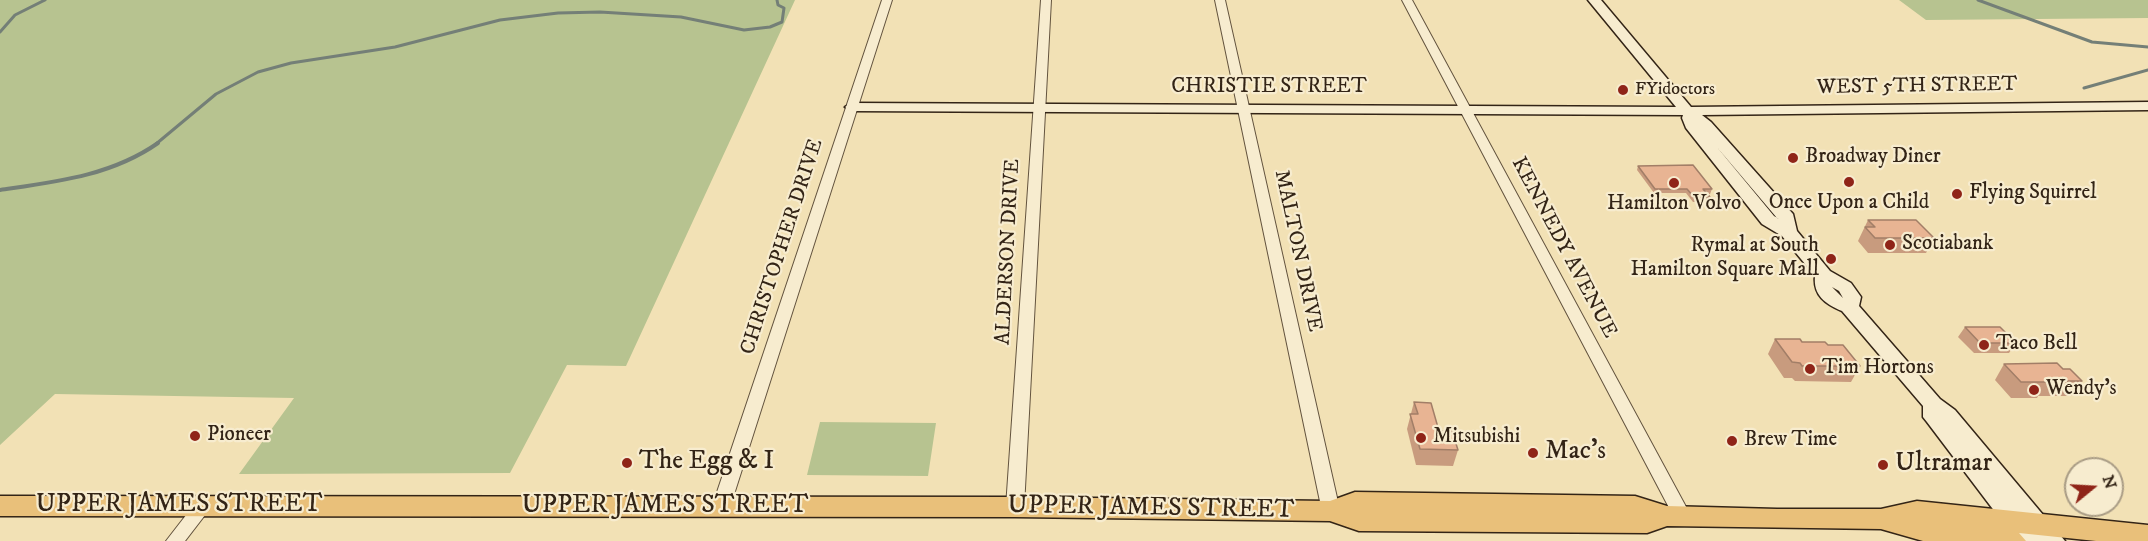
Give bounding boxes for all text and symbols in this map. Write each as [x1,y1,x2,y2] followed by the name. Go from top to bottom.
[1817,73,2017,101] street label: WEST 5TH STREET
[1171,75,1367,101] street label: CHRISTIE STREET
[1635,79,1715,101] place label: FYidoctors
[1616,83,1630,97] marker: FYidoctors
[736,136,830,358] street label: CHRISTOPHER DRIVE
[1805,145,1941,171] place label: Broadway Diner
[1786,151,1800,165] marker: Broadway Diner
[1505,153,1621,343] street label: KENNEDY AVENUE
[992,158,1026,346] street label: ALDERSON DRIVE
[1268,168,1326,334] street label: MALTON DRIVE
[1842,175,1856,189] marker: Once Upon a Child
[1667,176,1681,190] marker: Hamilton Volvo
[1969,181,2097,207] place label: Flying Squirrel
[1950,187,1964,201] marker: Flying Squirrel
[1769,191,1929,217] place label: Once Upon a Child
[1607,192,1741,218] place label: Hamilton Volvo
[1902,232,1993,258] place label: Scotiabank
[1630,234,1819,284] place label: Rymal at South Hamilton Square Mall
[1883,238,1897,252] marker: Scotiabank
[1824,252,1838,266] marker: Rymal at South Hamilton Square Mall
[1996,332,2077,358] place label: Taco Bell
[1977,338,1991,352] marker: Taco Bell
[1822,356,1934,382] place label: Tim Hortons
[1803,362,1817,376] marker: Tim Hortons
[2046,377,2117,403] place label: Wendy's
[2027,383,2041,397] marker: Wendy's
[207,423,271,449] place label: Pioneer
[1433,425,1520,451] place label: Mitsubishi
[1744,428,1837,454] place label: Brew Time
[188,429,202,443] marker: Pioneer
[1414,431,1428,445] marker: Mitsubishi
[1725,434,1739,448] marker: Brew Time
[1545,437,1606,469] place label: Mac's
[1526,446,1540,460] marker: Mac's
[639,447,774,479] place label: The Egg & I
[1895,449,1992,481] place label: Ultramar
[620,456,634,470] marker: The Egg & I
[2064,457,2124,517] north arrow
[1876,458,1890,472] marker: Ultramar
[2098,473,2121,491] text: N
[36,490,322,522] street label: UPPER JAMES STREET
[522,491,808,523] street label: UPPER JAMES STREET
[1007,491,1295,527] street label: UPPER JAMES STREET

